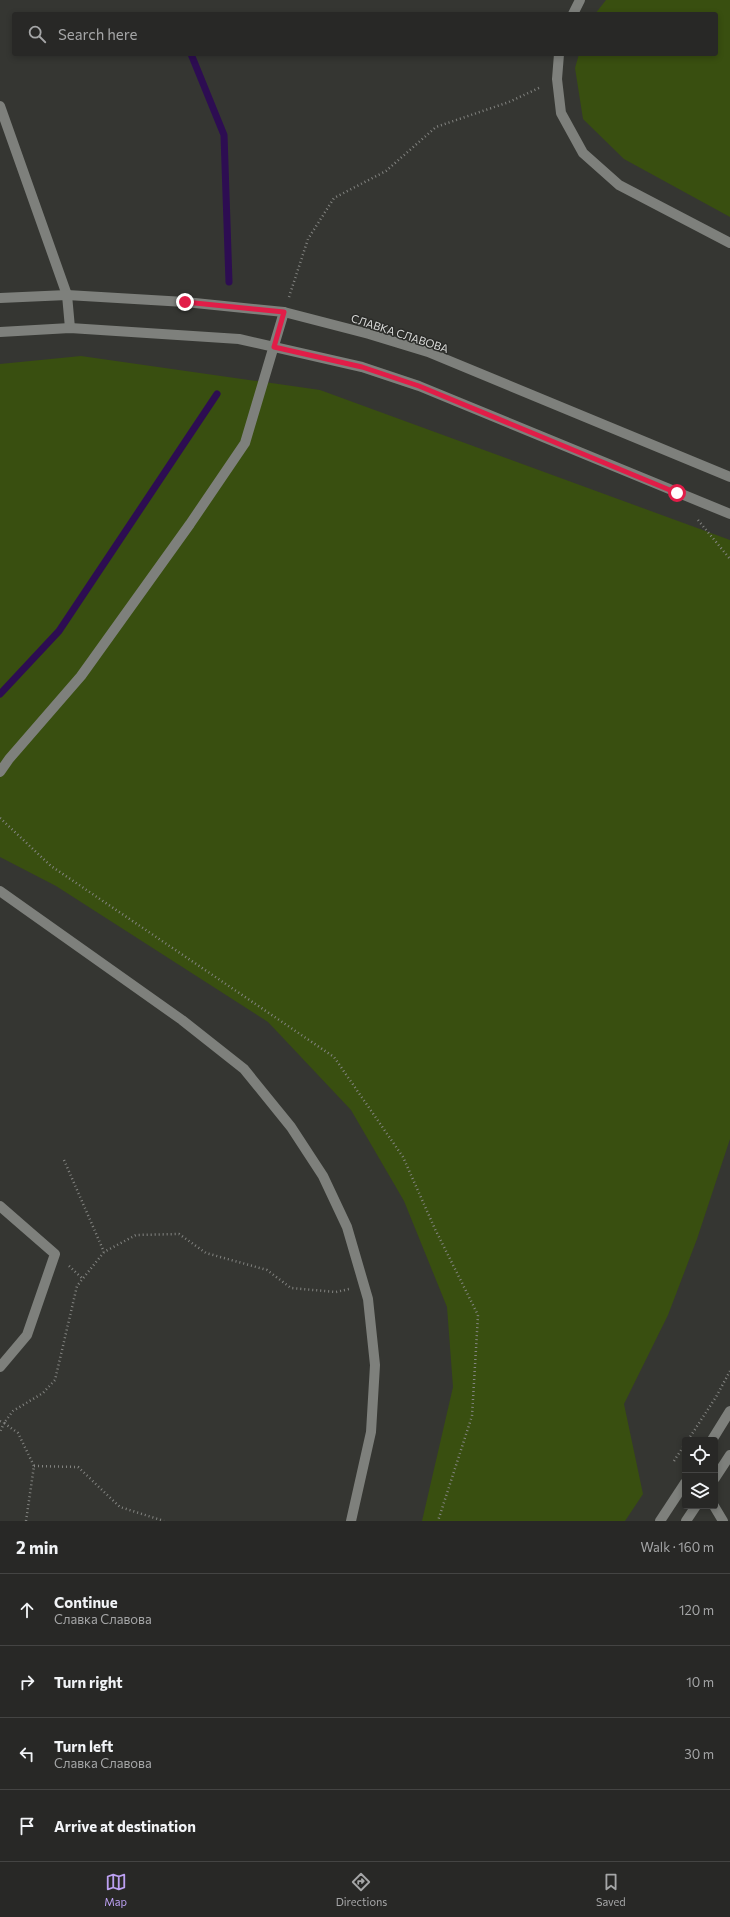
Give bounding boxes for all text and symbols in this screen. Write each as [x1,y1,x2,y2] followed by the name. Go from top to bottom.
[12,12,718,56] search box
[26,23,48,45] icon: search
[58,25,137,43] text: Search here
[176,293,194,311] route end
[350,311,451,355] street label: СЛАВКА СЛАВОВА
[668,484,686,502] route start
[682,1437,718,1509] map controls
[682,1437,718,1473] button: locate
[682,1473,718,1509] button: layers
[16,1537,58,1558] text: 2 min
[640,1539,714,1555] text: Walk · 160 m
[54,1593,118,1611] text: Continue
[16,1599,38,1621] icon: ahead
[679,1602,714,1618] text: 120 m
[54,1611,152,1627] text: Славка Славова
[16,1671,38,1693] icon: right
[54,1673,123,1691] text: Turn right
[686,1674,714,1690] text: 10 m
[54,1737,113,1755] text: Turn left
[16,1743,38,1765] icon: left
[684,1746,714,1762] text: 30 m
[54,1755,152,1771] text: Славка Славова
[16,1815,38,1837] icon: arrive
[54,1817,196,1835] text: Arrive at destination
[104,1871,127,1908] tab: Map
[336,1871,387,1908] tab: Directions
[596,1871,626,1908] tab: Saved

